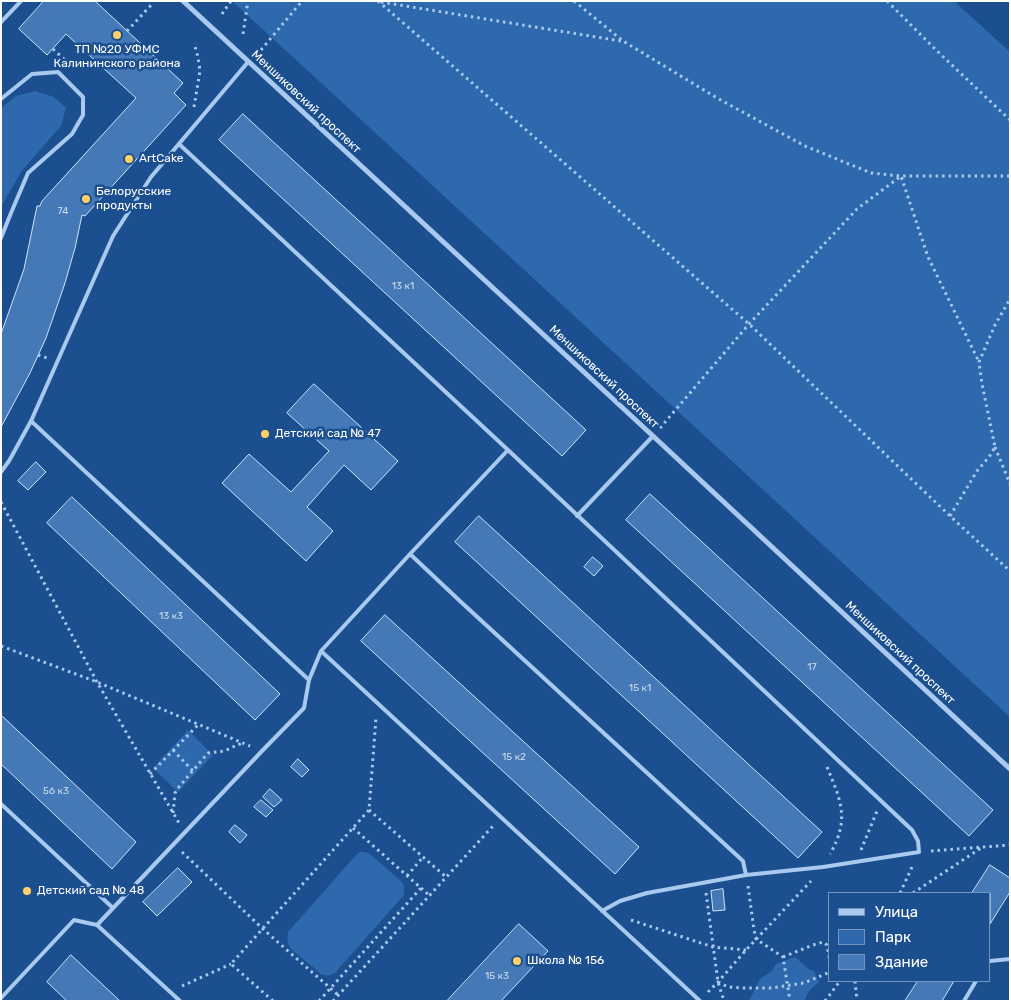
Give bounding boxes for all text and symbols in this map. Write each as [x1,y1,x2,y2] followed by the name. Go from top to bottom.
[111,29,123,41] marker: ТП №20 УФМС Калининского района
[54,43,180,71] place label: ТП №20 УФМС Калининского района
[248,47,364,157] street label: Меншиковский проспект
[139,152,184,166] place label: ArtCake
[123,153,135,165] marker: ArtCake
[96,185,171,213] place label: Белорусские продукты
[80,193,92,205] marker: Белорусские продукты
[58,205,68,217] house number: 74
[392,280,414,292] house number: 13 к1
[546,322,662,432] street label: Меншиковский проспект
[275,427,381,441] place label: Детский сад № 47
[259,428,271,440] marker: Детский сад № 47
[842,598,958,708] street label: Меншиковский проспект
[159,610,183,622] house number: 13 к3
[807,661,817,673] house number: 17
[629,682,651,694] house number: 15 к1
[502,751,526,763] house number: 15 к2
[43,785,69,797] house number: 56 к3
[37,884,144,898] place label: Детский сад № 48
[21,885,33,897] marker: Детский сад № 48
[828,892,991,982] legend
[875,903,918,921] text: Улица
[875,928,911,946] text: Парк
[875,953,928,971] text: Здание
[527,954,604,968] place label: Школа № 156
[511,955,523,967] marker: Школа № 156
[485,970,509,982] house number: 15 к3

